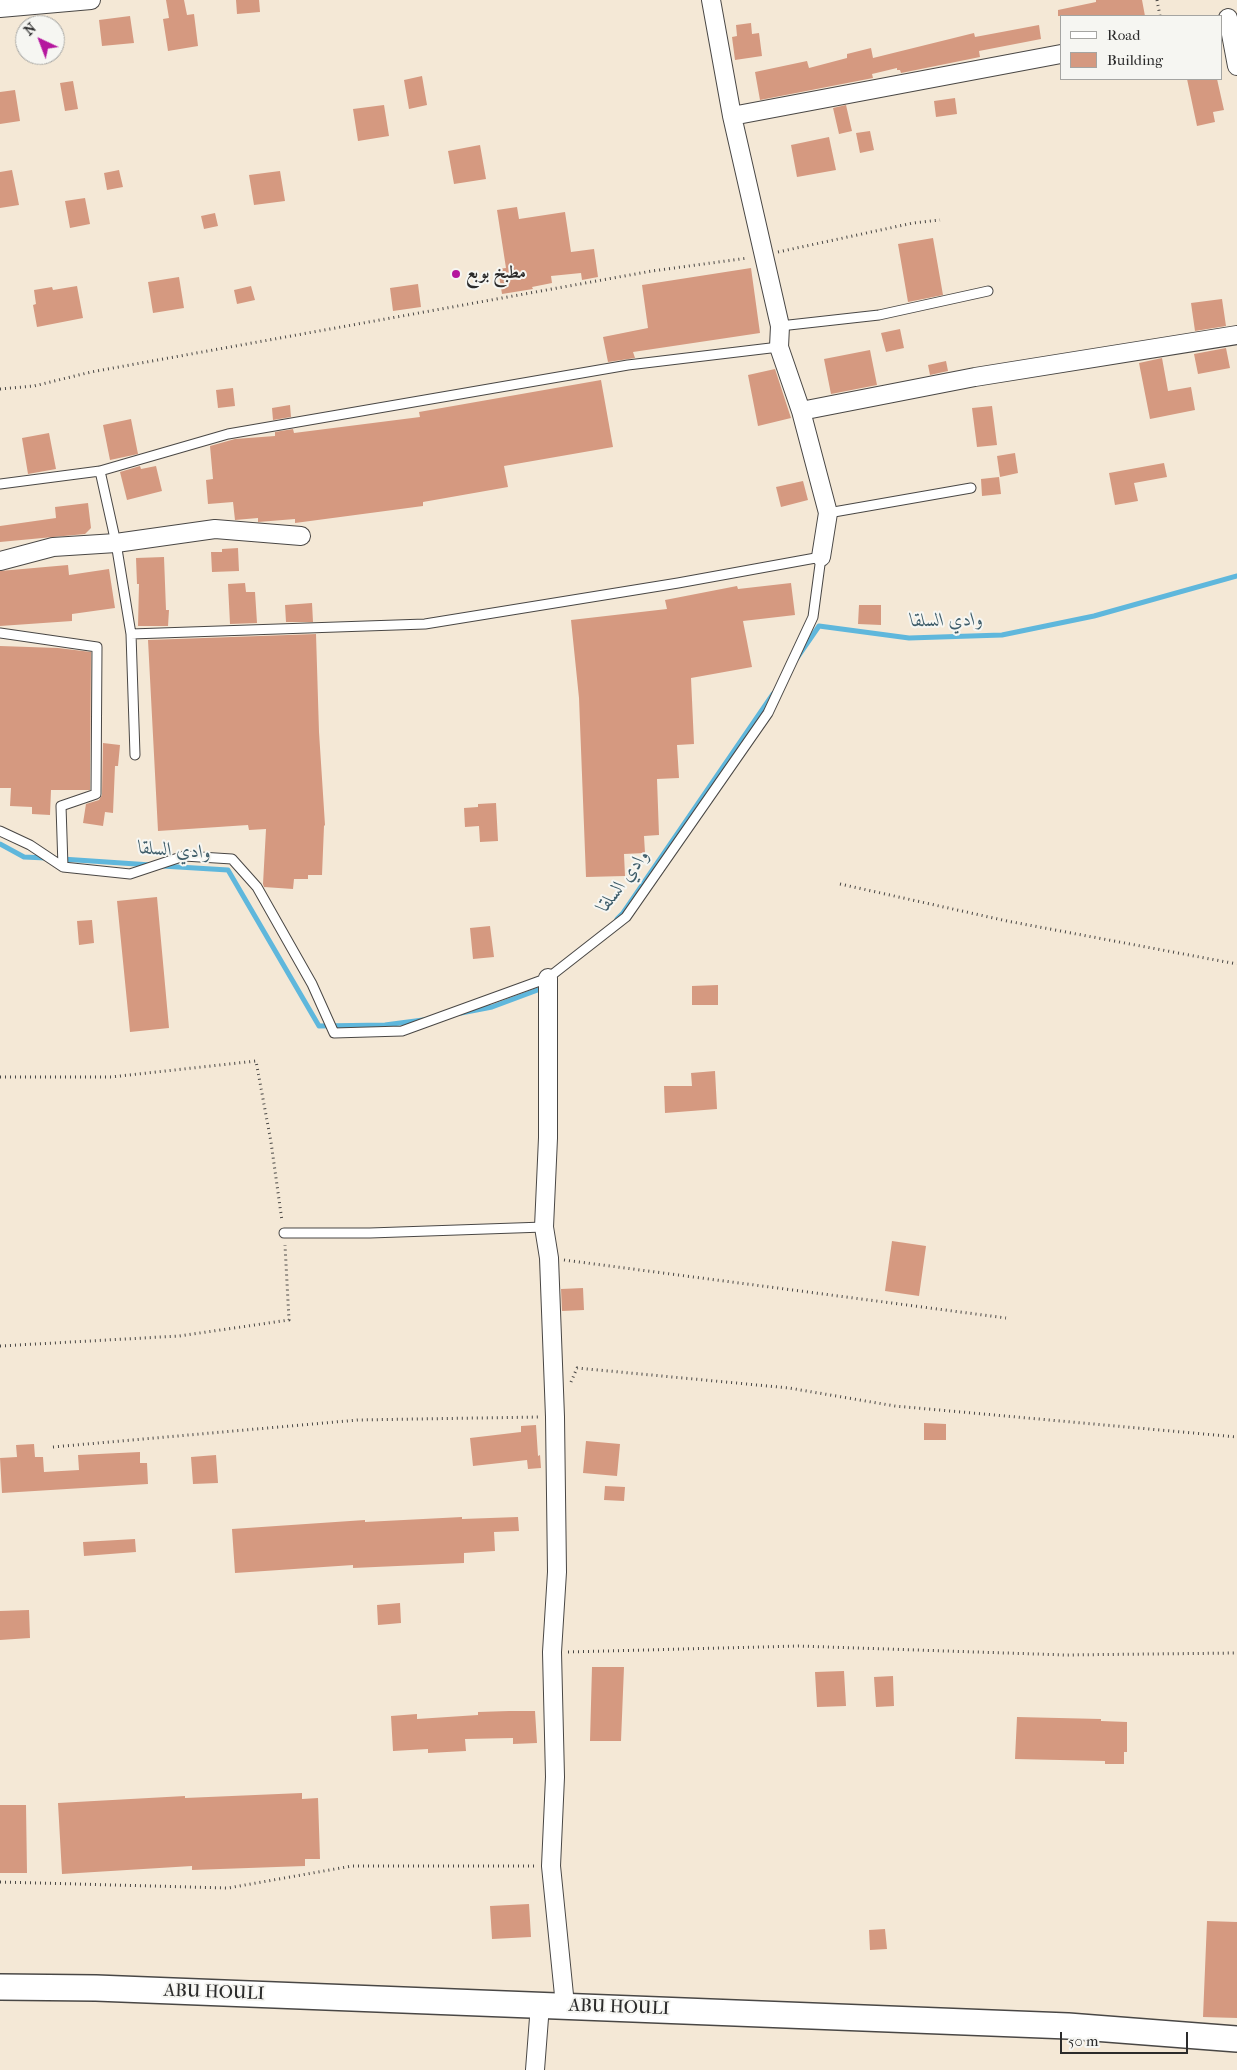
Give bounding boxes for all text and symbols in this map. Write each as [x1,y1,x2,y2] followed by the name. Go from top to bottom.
[15,15,65,65] north arrow
[1060,15,1222,80] legend
[20,20,40,39] text: N
[1107,26,1140,44] text: Road
[1107,51,1163,69] text: Building
[466,263,526,285] place label: مطبخ بوبع
[450,268,462,280] marker: مطبخ بوبع
[911,609,983,633] water label: وادي السلقا
[138,837,212,865] water label: وادي السلقا
[593,845,655,917] water label: وادي السلقا
[163,1980,265,2006] street label: ABU HOULI
[568,1995,670,2021] street label: ABU HOULI
[1062,2022,1190,2054] scale bar
[1068,2032,1098,2050] text: 50 m

